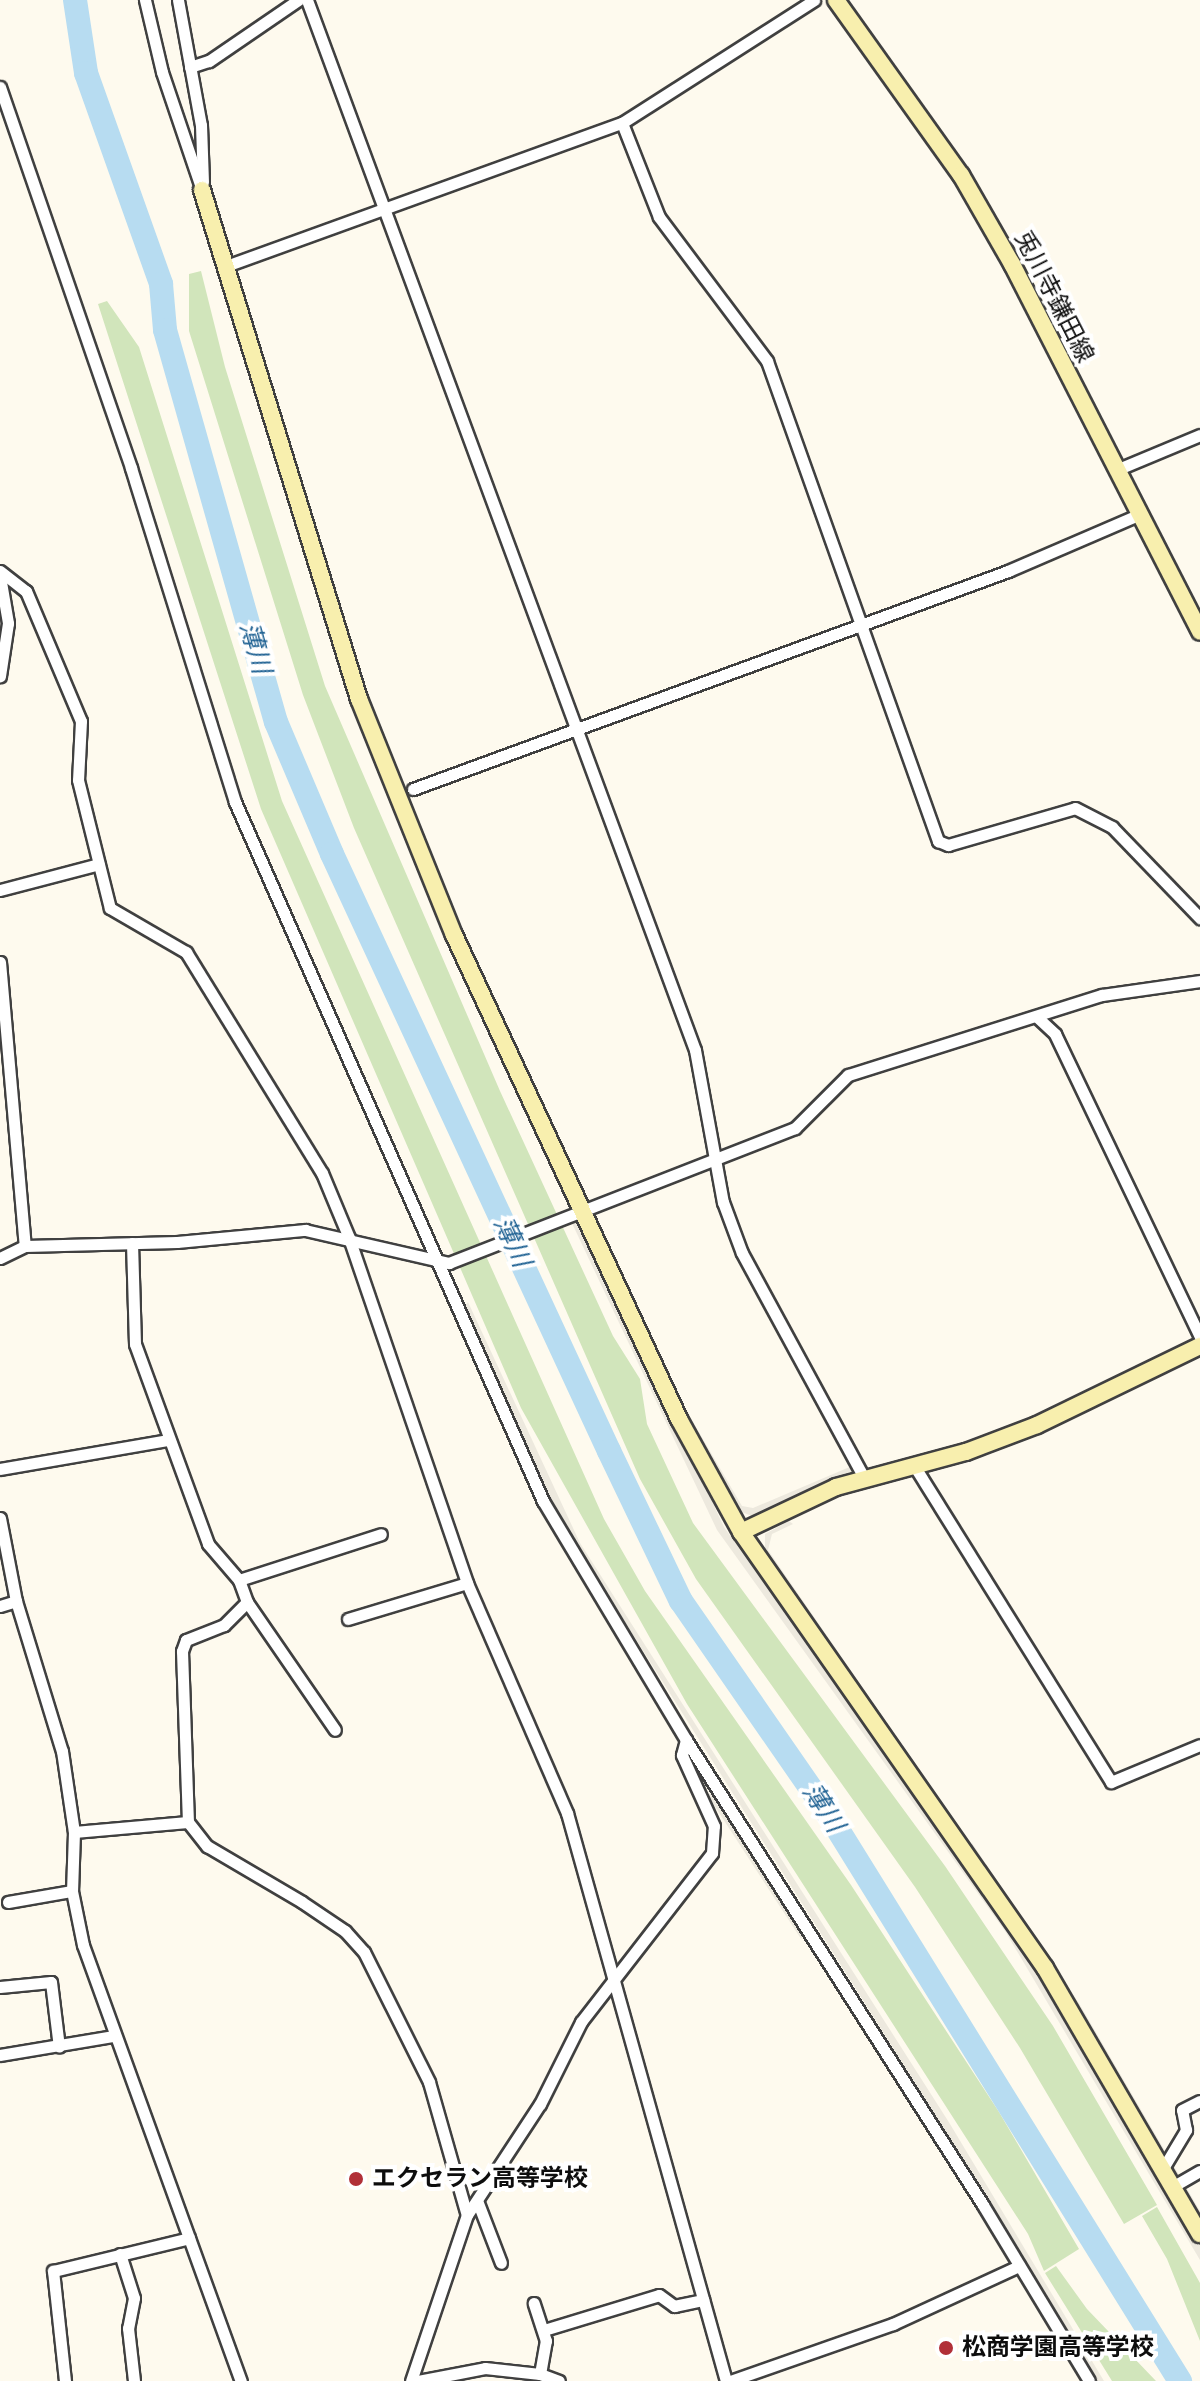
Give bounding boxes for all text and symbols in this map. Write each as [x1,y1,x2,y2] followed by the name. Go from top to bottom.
[1008,226,1100,368] street label: 兎川寺鎌田線
[233,619,277,677] water label: 薄川
[487,1212,537,1272] water label: 薄川
[796,1778,850,1838] water label: 薄川
[372,2165,588,2193] place label: エクセラン高等学校
[347,2170,365,2188] marker: エクセラン高等学校
[962,2334,1154,2362] place label: 松商学園高等学校
[937,2339,955,2357] marker: 松商学園高等学校

